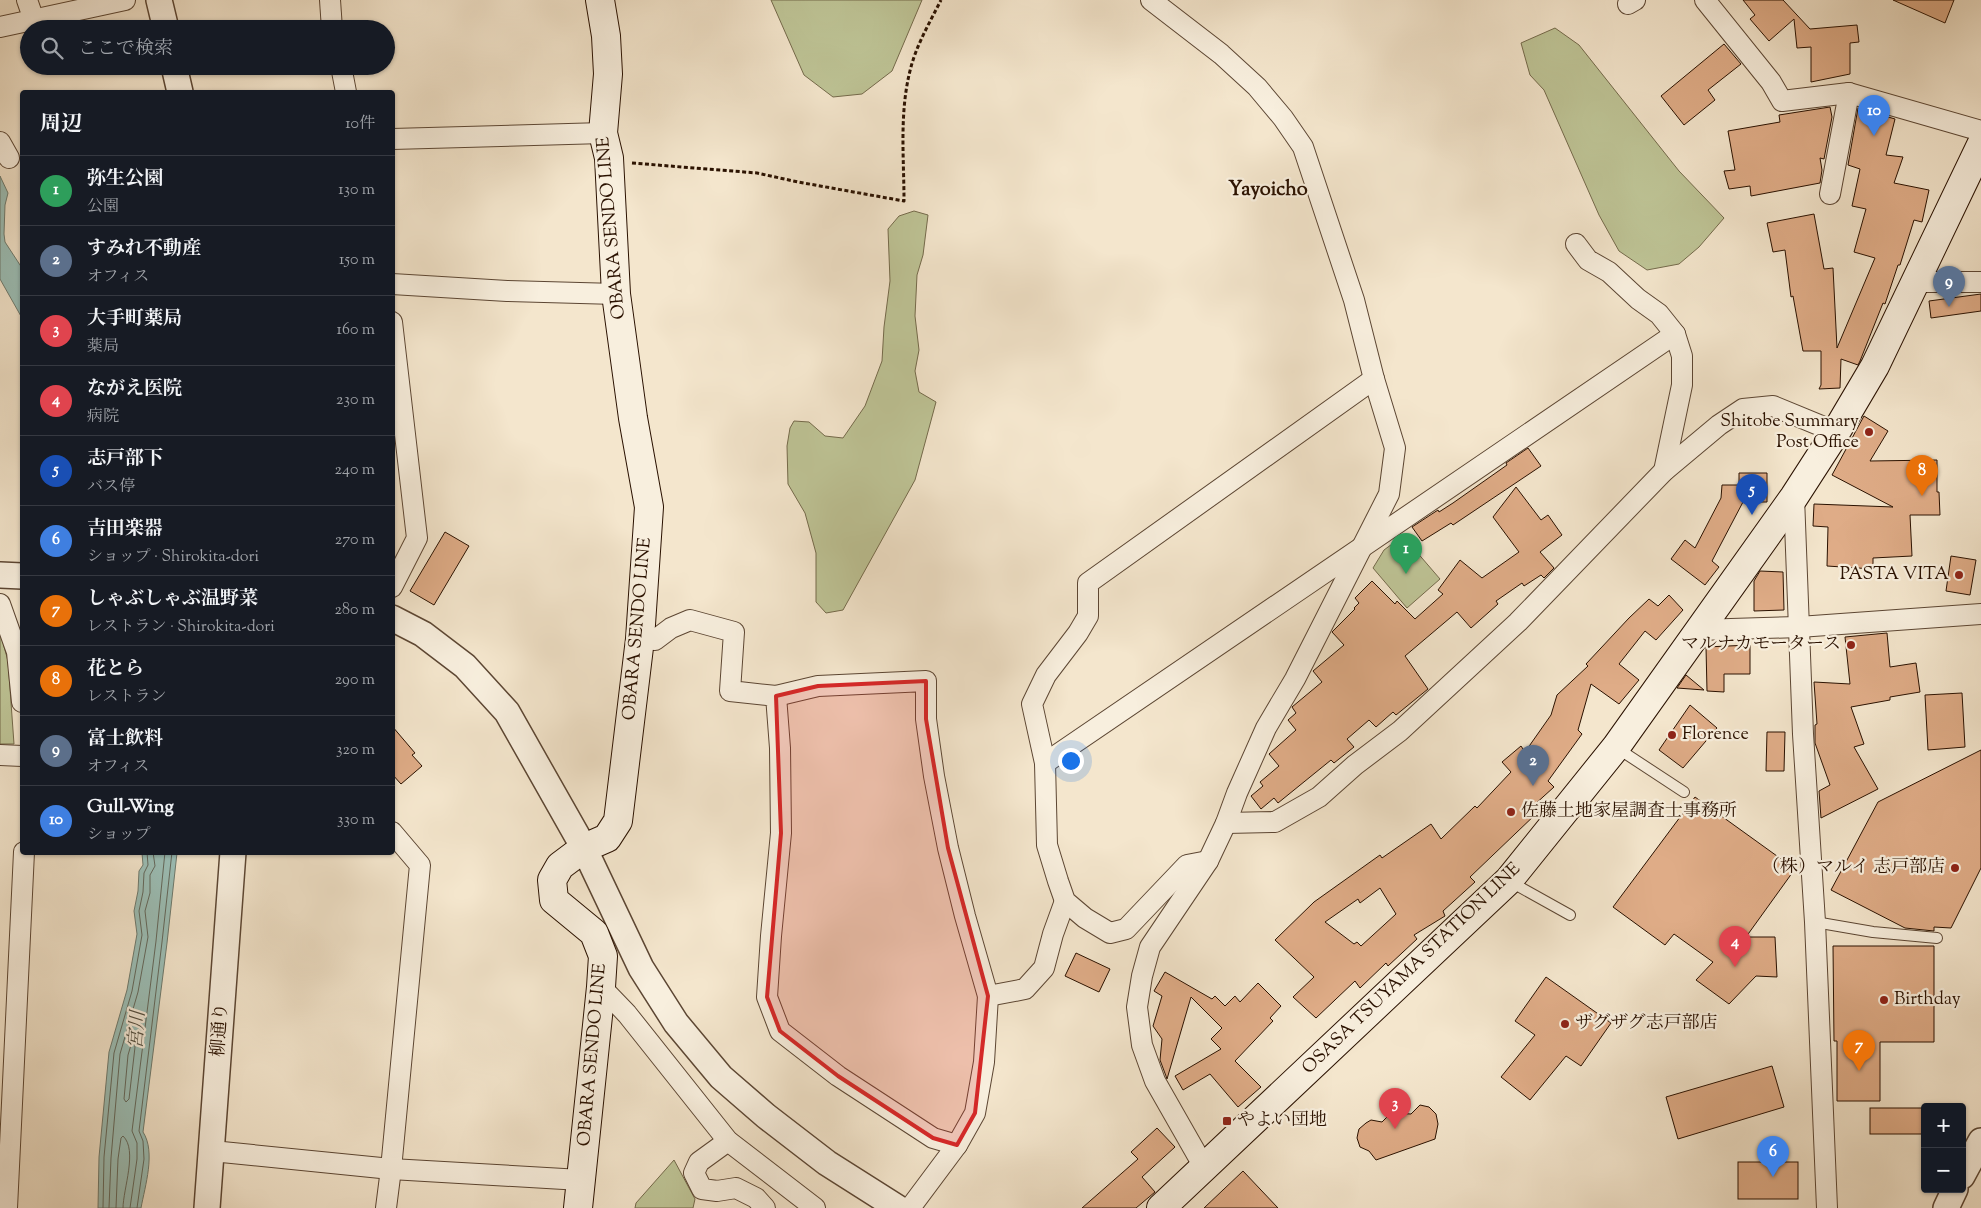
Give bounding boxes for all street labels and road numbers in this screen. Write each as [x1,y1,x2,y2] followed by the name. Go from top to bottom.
[591,135,633,321] street label: OBARA SENDO LINE
[617,536,659,722] street label: OBARA SENDO LINE
[1297,857,1527,1081] street label: OSASA TSUYAMA STATION LINE
[572,962,614,1148] street label: OBARA SENDO LINE
[206,1002,236,1058] street label: 柳通り

